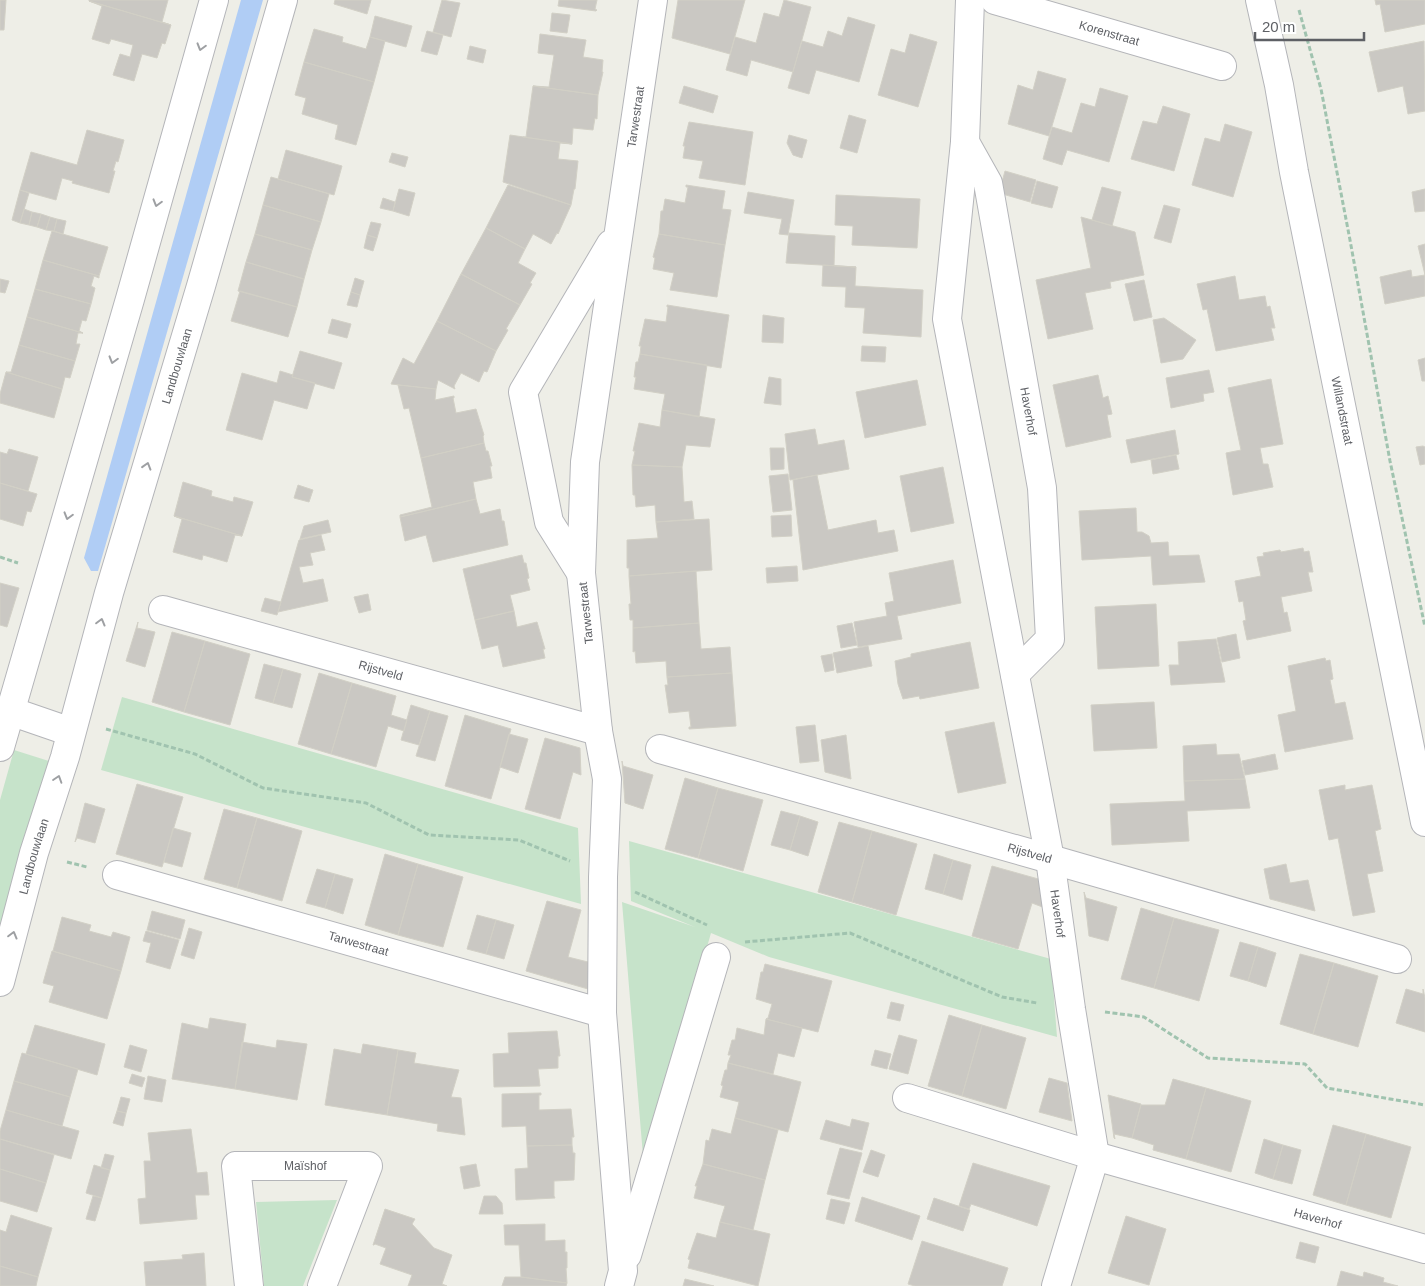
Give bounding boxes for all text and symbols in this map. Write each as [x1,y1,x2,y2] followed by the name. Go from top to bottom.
[1255,10,1364,42] scale bar
[1077,18,1142,49] street label: Korenstraat
[1262,18,1295,35] text: 20 m
[196,43,207,51] one-way arrow
[624,85,647,149] street label: Tarwestraat
[153,199,163,207] one-way arrow
[159,327,195,406] street label: Landbouwlaan
[108,355,118,363] one-way arrow
[1328,375,1356,447] street label: Willandstraat
[1017,386,1040,437] street label: Haverhof
[141,462,151,471] one-way arrow
[63,511,73,519] one-way arrow
[576,581,596,645] street label: Tarwestraat
[95,617,106,626] one-way arrow
[357,658,404,683] street label: Rijstveld
[53,775,63,783] one-way arrow
[16,817,52,896] street label: Landbouwlaan
[1006,840,1053,866] street label: Rijstveld
[1047,889,1068,939] street label: Haverhof
[327,928,391,959] street label: Tarwestraat
[7,931,17,939] one-way arrow
[284,1159,327,1173] street label: Maïshof
[1292,1205,1344,1232] street label: Haverhof

